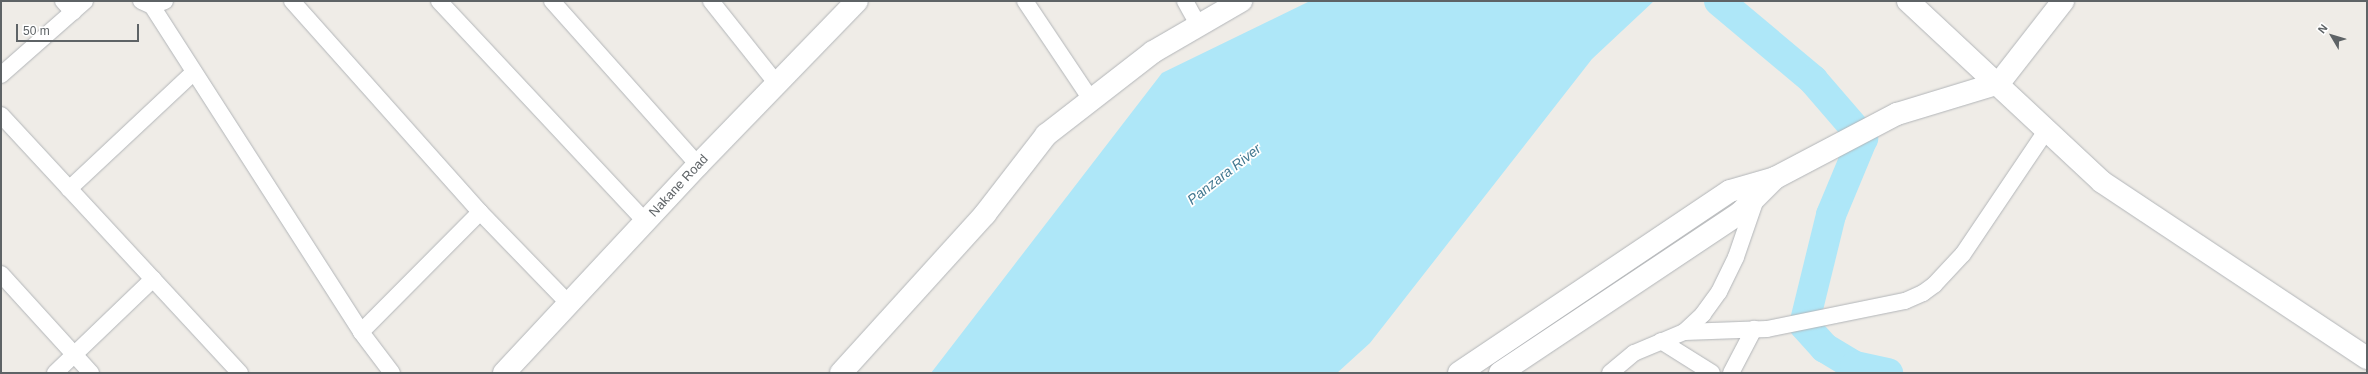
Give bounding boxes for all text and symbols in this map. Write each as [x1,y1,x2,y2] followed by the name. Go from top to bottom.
[18,16,141,42] scale bar
[2312,16,2352,56] north arrow
[2315,22,2330,35] text: N
[23,24,50,38] text: 50 m
[1184,140,1264,208] water label: Panzara River
[646,152,712,220] street label: Nakane Road

